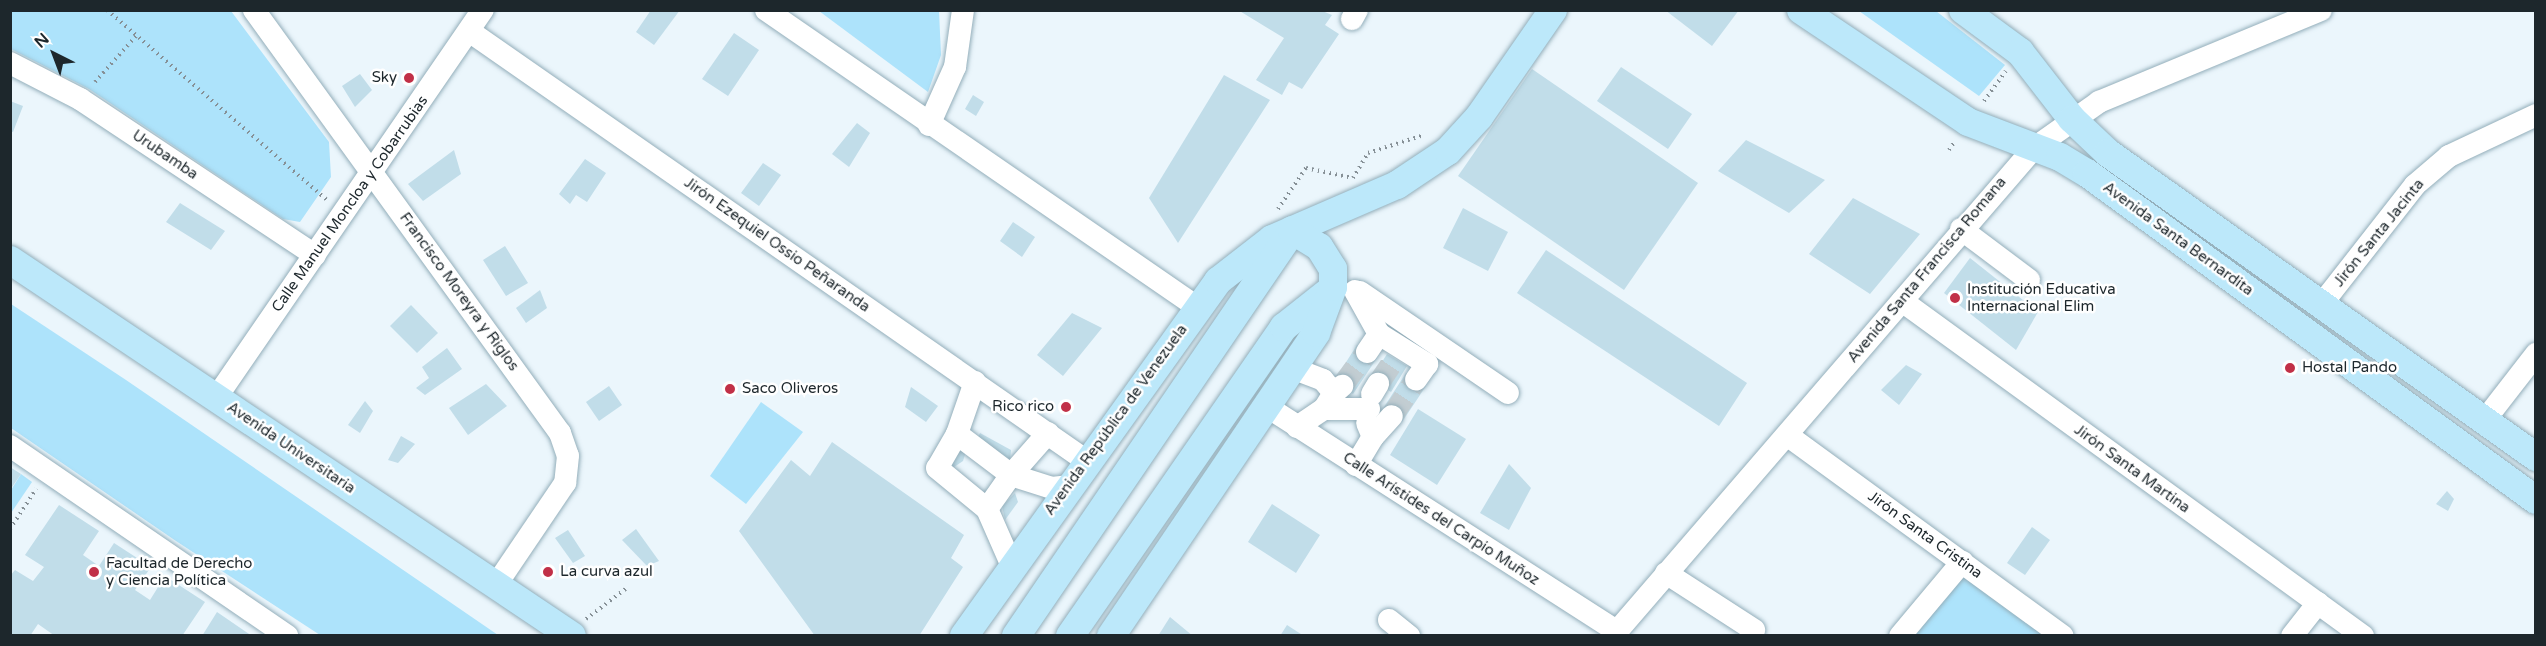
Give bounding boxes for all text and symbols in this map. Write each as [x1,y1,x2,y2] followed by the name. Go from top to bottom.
[24,24,84,84] north arrow
[30,29,53,52] text: N
[372,69,397,87] place label: Sky
[402,71,416,85] marker: Sky
[268,92,432,316] street label: Calle Manuel Moncloa y Cobarrubias
[129,126,201,184] street label: Urubamba
[1844,173,2010,367] street label: Avenida Santa Francisca Romana
[681,174,873,316] street label: Jirón Ezequiel Ossio Peñaranda
[2330,176,2428,290] street label: Jirón Santa Jacinta
[2099,178,2257,300] street label: Avenida Santa Bernardita
[396,209,522,375] street label: Francisco Moreyra y Riglos
[1967,280,2116,315] place label: Institución Educativa Internacional Elim
[1948,291,1962,305] marker: Institución Educativa Internacional Elim
[1041,321,1191,519] street label: Avenida República de Venezuela
[2302,359,2397,377] place label: Hostal Pando
[2283,361,2297,375] marker: Hostal Pando
[742,380,838,398] place label: Saco Oliveros
[723,382,737,396] marker: Saco Oliveros
[223,398,359,498] street label: Avenida Universitaria
[992,398,1054,416] place label: Rico rico
[1059,400,1073,414] marker: Rico rico
[2071,421,2193,517] street label: Jirón Santa Martina
[1339,449,1543,589] street label: Calle Arístides del Carpio Muñoz
[1864,487,1986,583] street label: Jirón Santa Cristina
[106,554,252,589] place label: Facultad de Derecho y Ciencia Política
[560,563,653,581] place label: La curva azul
[87,565,101,579] marker: Facultad de Derecho y Ciencia Política
[541,565,555,579] marker: La curva azul

